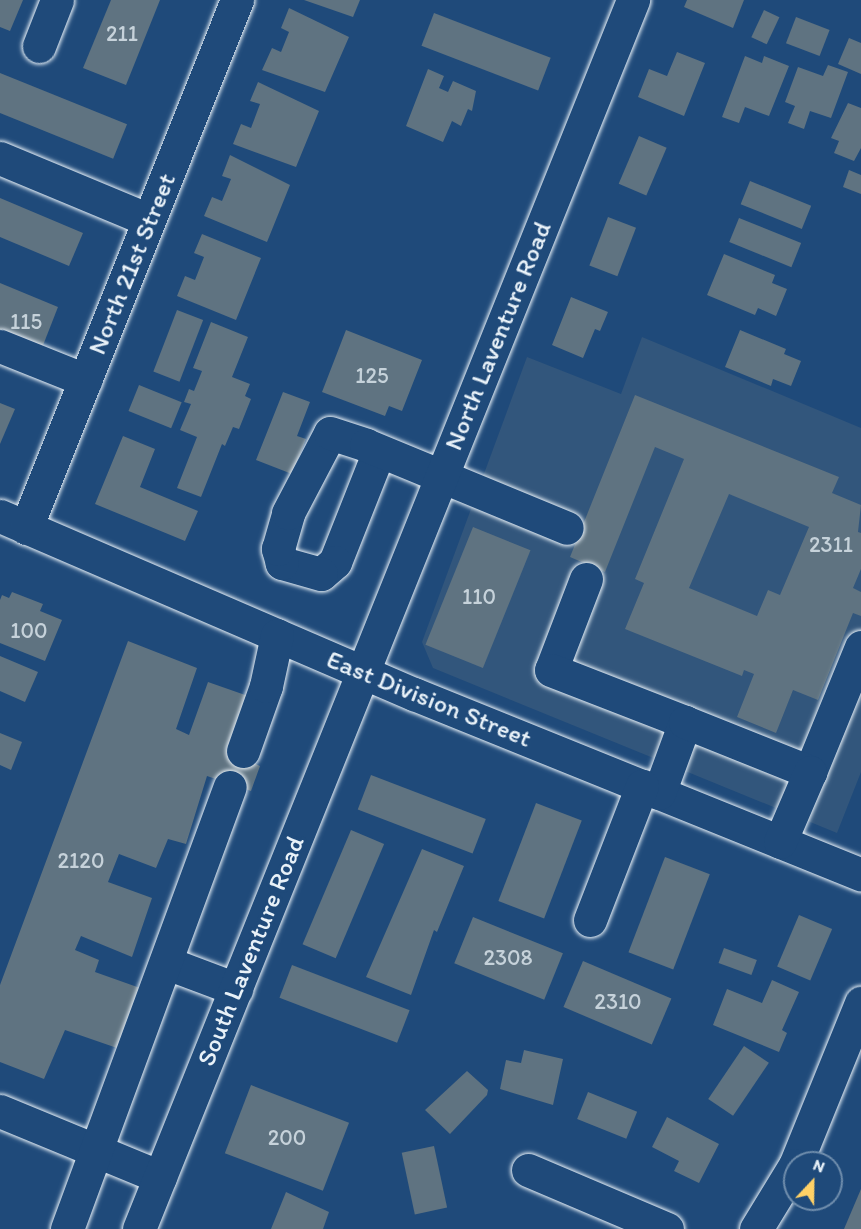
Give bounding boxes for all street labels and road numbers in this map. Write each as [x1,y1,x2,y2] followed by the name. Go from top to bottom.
[82,169,182,359] street label: North 21st Street
[438,217,558,455] street label: North Laventure Road
[322,644,536,754] street label: East Division Street
[191,832,311,1070] street label: South Laventure Road

